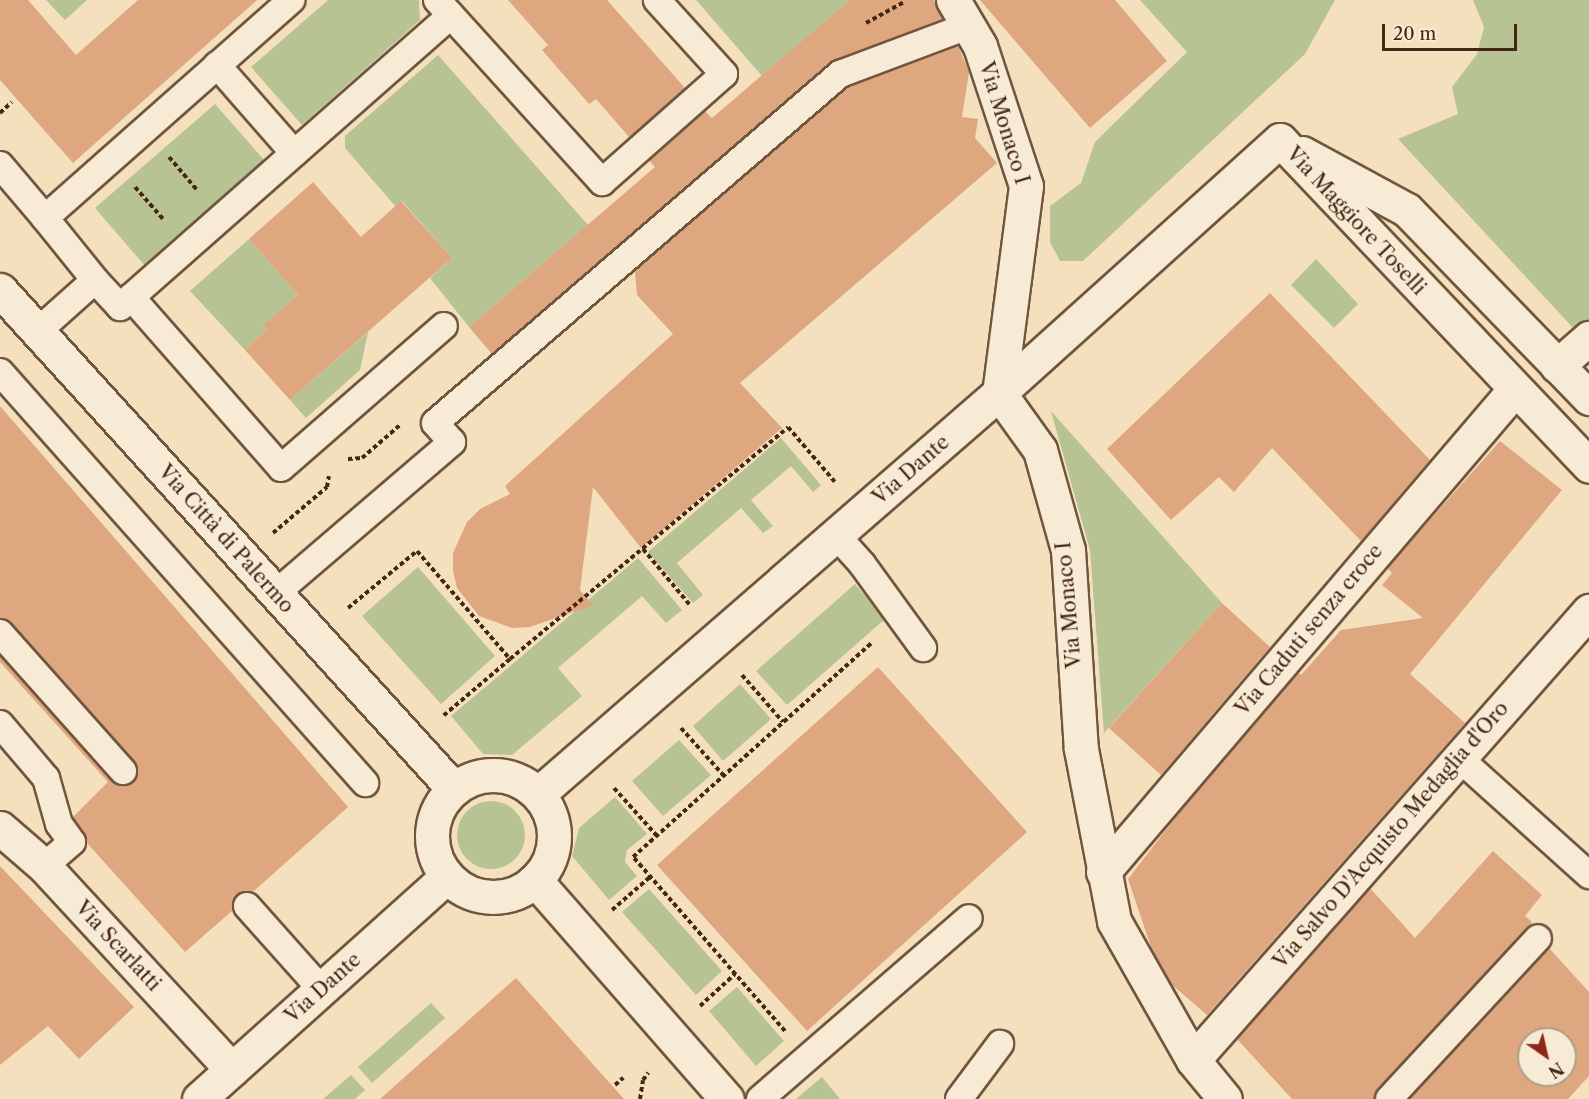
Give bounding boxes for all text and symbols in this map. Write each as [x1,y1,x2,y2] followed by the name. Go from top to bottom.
[1385,12,1520,50] scale bar
[1393,23,1436,45] text: 20 m
[974,59,1034,187] street label: Via Monaco I
[1281,142,1431,300] street label: Via Maggiore Toselli
[868,430,954,510] street label: Via Dante
[153,460,299,618] street label: Via Città di Palermo
[1230,539,1388,721] street label: Via Caduti senza croce
[1052,541,1086,669] street label: Via Monaco I
[1268,696,1514,974] street label: Via Salvo D'Acquisto Medaglia d'Oro
[70,896,166,996] street label: Via Scarlatti
[280,948,366,1028] street label: Via Dante
[1517,1027,1577,1087] north arrow
[1545,1058,1567,1082] text: N

